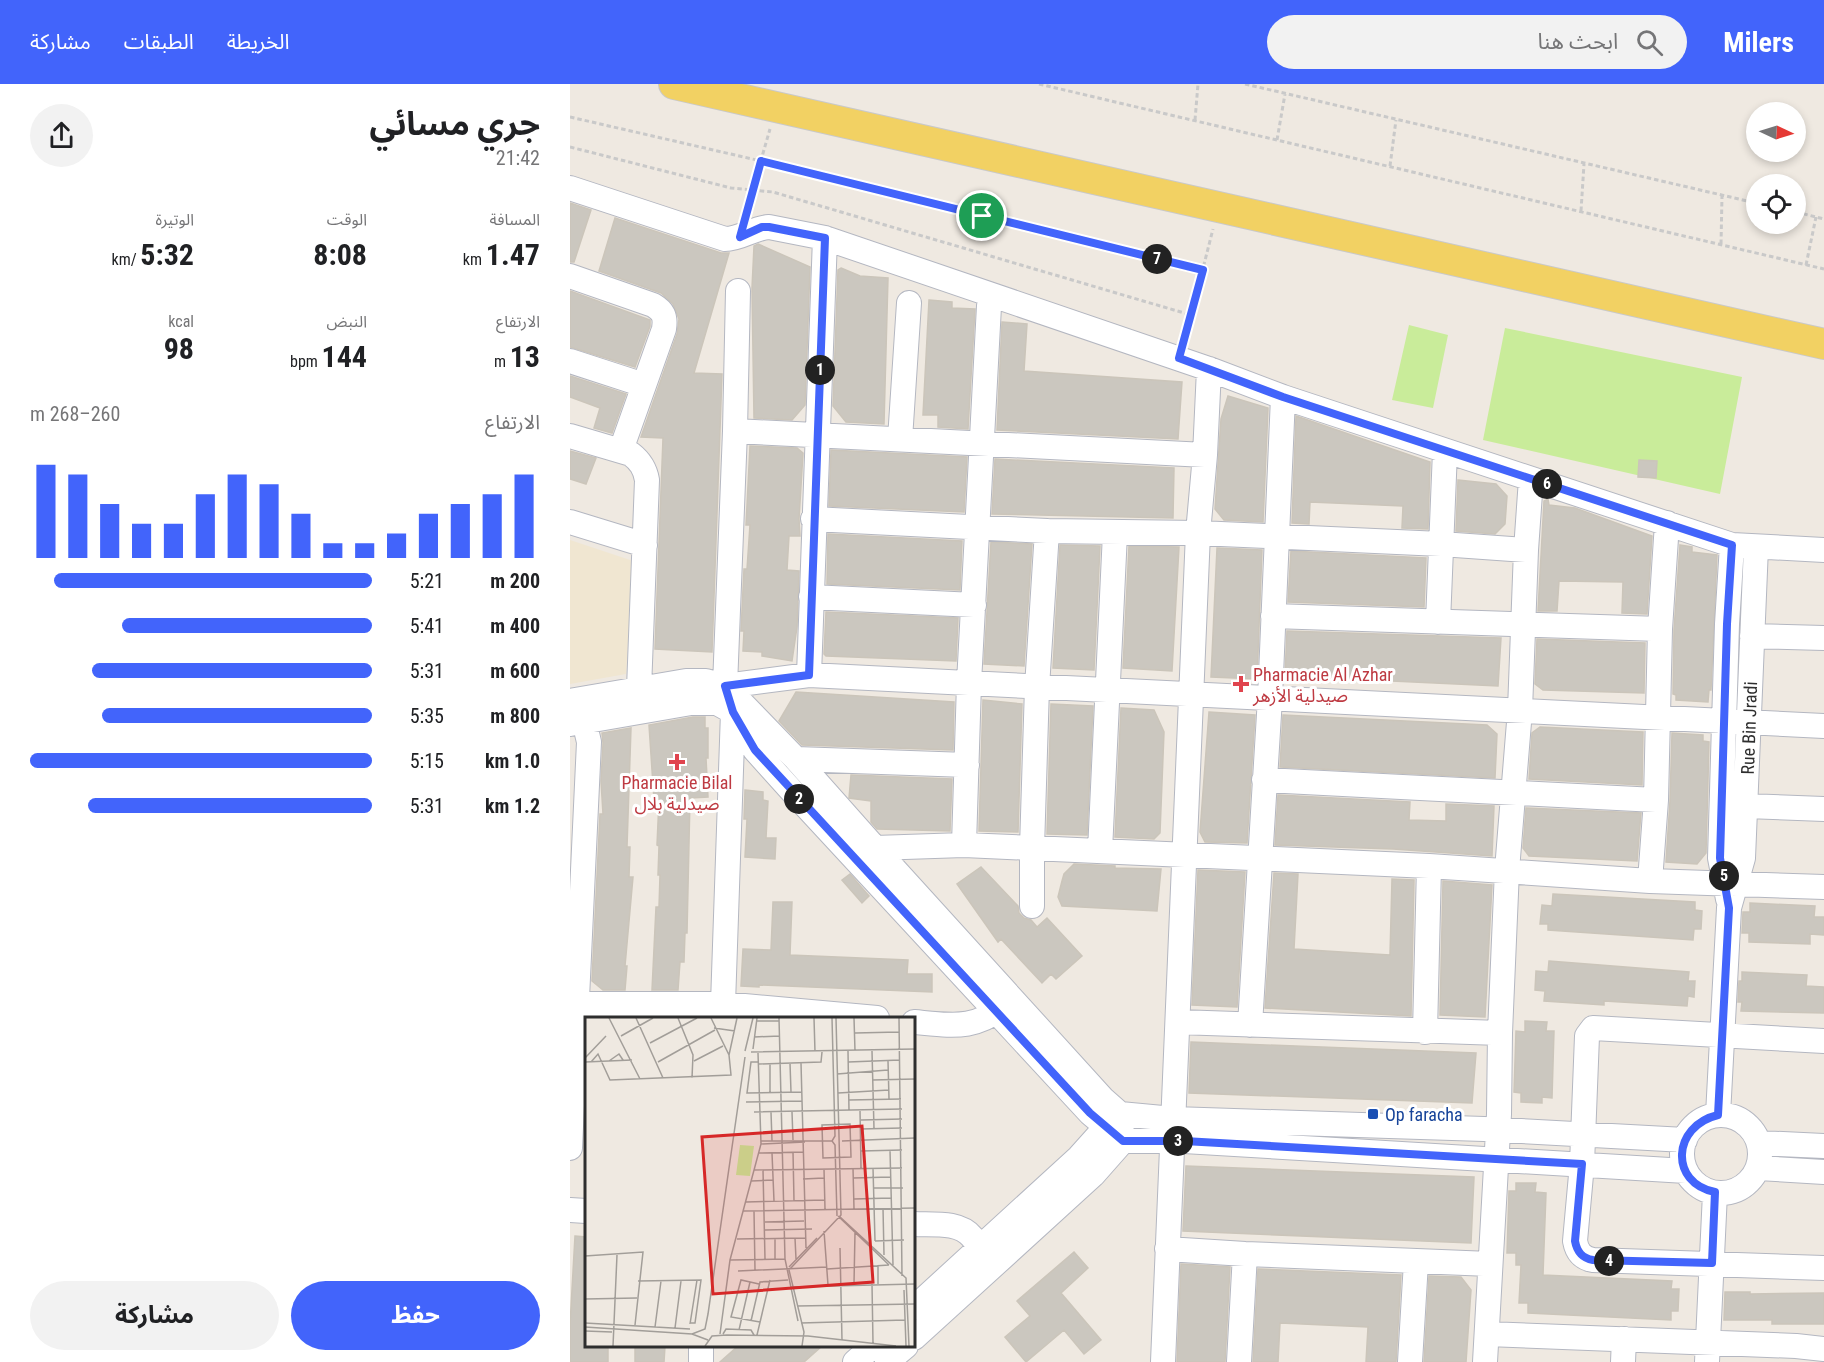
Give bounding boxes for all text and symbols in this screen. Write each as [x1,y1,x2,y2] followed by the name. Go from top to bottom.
[1267,15,1687,69] search box
[1633,26,1666,59] icon: search
[1723,26,1794,59] text: Milers
[1537,29,1618,54] text: ابحث هنا
[30,30,91,54] text: مشاركة
[124,30,194,54] text: الطبقات
[227,30,290,54] text: الخريطة
[1746,102,1806,162] north arrow
[1746,102,1806,234] map controls
[30,104,93,167] button: share
[370,104,540,143] text: جري مسائي
[496,146,540,170] text: 21:42
[1746,174,1806,234] button: locate
[956,190,1007,241] pin
[965,199,998,232] icon: arrive
[156,210,194,229] text: الوتيرة
[327,210,367,229] text: الوقت
[490,210,540,229] text: المسافة
[140,237,194,272] text: 5:32
[313,237,367,272] text: 8:08
[486,237,540,272] text: 1.47
[1142,244,1172,274] pin: 7
[1153,249,1161,268] text: 7
[111,250,140,269] text: /km
[463,250,486,269] text: km
[168,312,194,331] text: kcal
[326,312,367,331] text: النبض
[496,312,540,331] text: الارتفاع
[164,331,194,366] text: 98
[322,339,367,374] text: 144
[510,339,540,374] text: 13
[290,352,322,371] text: bpm
[494,352,510,371] text: m
[805,355,835,385] pin: 1
[816,360,824,379] text: 1
[30,402,120,426] text: 260–268 m
[485,410,540,434] text: الارتفاع
[1532,469,1562,499] pin: 6
[1543,474,1551,493] text: 6
[410,569,444,593] text: 5:21
[490,569,540,593] text: 200 m
[410,614,444,638] text: 5:41
[490,614,540,638] text: 400 m
[410,659,444,683] text: 5:31
[490,659,540,683] text: 600 m
[1252,664,1393,707] place label: Pharmacie Al Azhar صيدلية الأزهر
[1234,677,1248,691] marker: Pharmacie Al Azhar صيدلية الأزهر
[1737,681,1761,775] street label: Rue Bin Jradi
[410,704,444,728] text: 5:35
[490,704,540,728] text: 800 m
[410,749,444,773] text: 5:15
[485,749,540,773] text: 1.0 km
[670,755,684,769] marker: Pharmacie Bilal صيدلية بلال
[622,772,732,815] place label: Pharmacie Bilal صيدلية بلال
[784,784,814,814] pin: 2
[795,789,803,808] text: 2
[410,794,444,818] text: 5:31
[485,794,540,818] text: 1.2 km
[1709,861,1739,891] pin: 5
[1720,866,1728,885] text: 5
[585,1017,915,1347] inset map
[1385,1104,1463,1125] place label: Op faracha
[1366,1107,1380,1121] marker: Op faracha
[1163,1126,1193,1156] pin: 3
[1174,1131,1182,1150] text: 3
[1594,1246,1624,1276] pin: 4
[1605,1251,1613,1270] text: 4
[30,1281,279,1350] button: مشاركة
[291,1281,540,1350] button: حفظ

